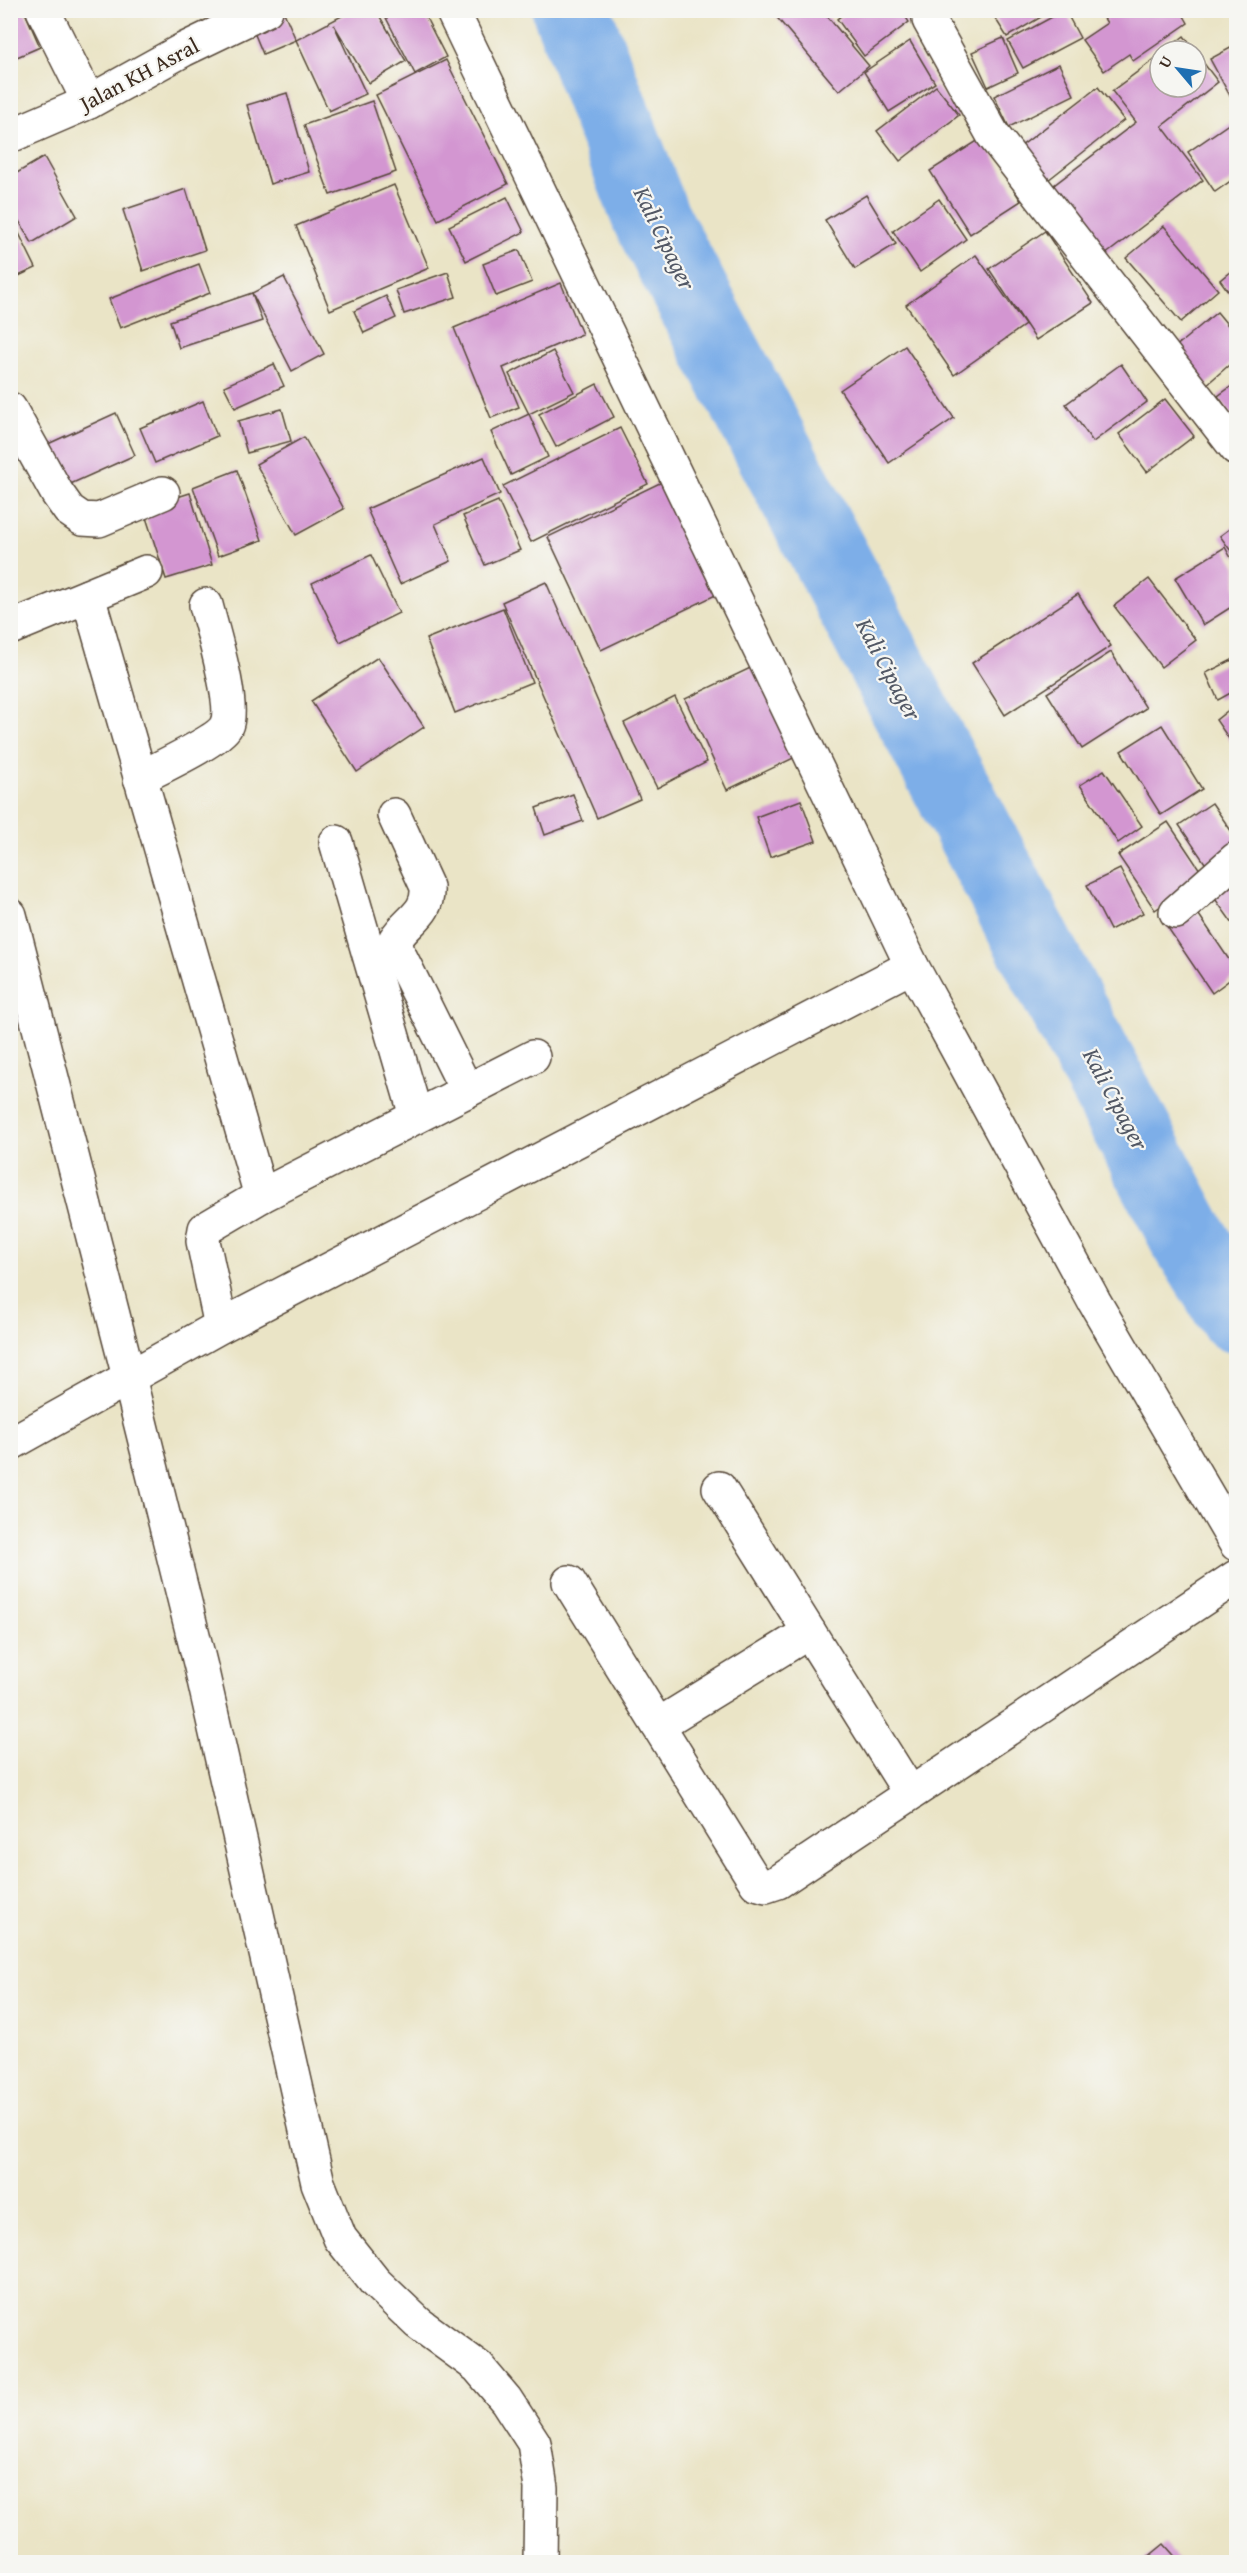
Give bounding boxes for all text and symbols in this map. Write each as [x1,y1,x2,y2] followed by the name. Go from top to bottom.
[71,29,204,120] street label: Jalan KH Asral
[1148,39,1208,99] north arrow
[1152,51,1178,72] text: U
[624,179,706,297] water label: Kali Cipager
[847,611,931,727] water label: Kali Cipager
[1074,1041,1158,1157] water label: Kali Cipager

